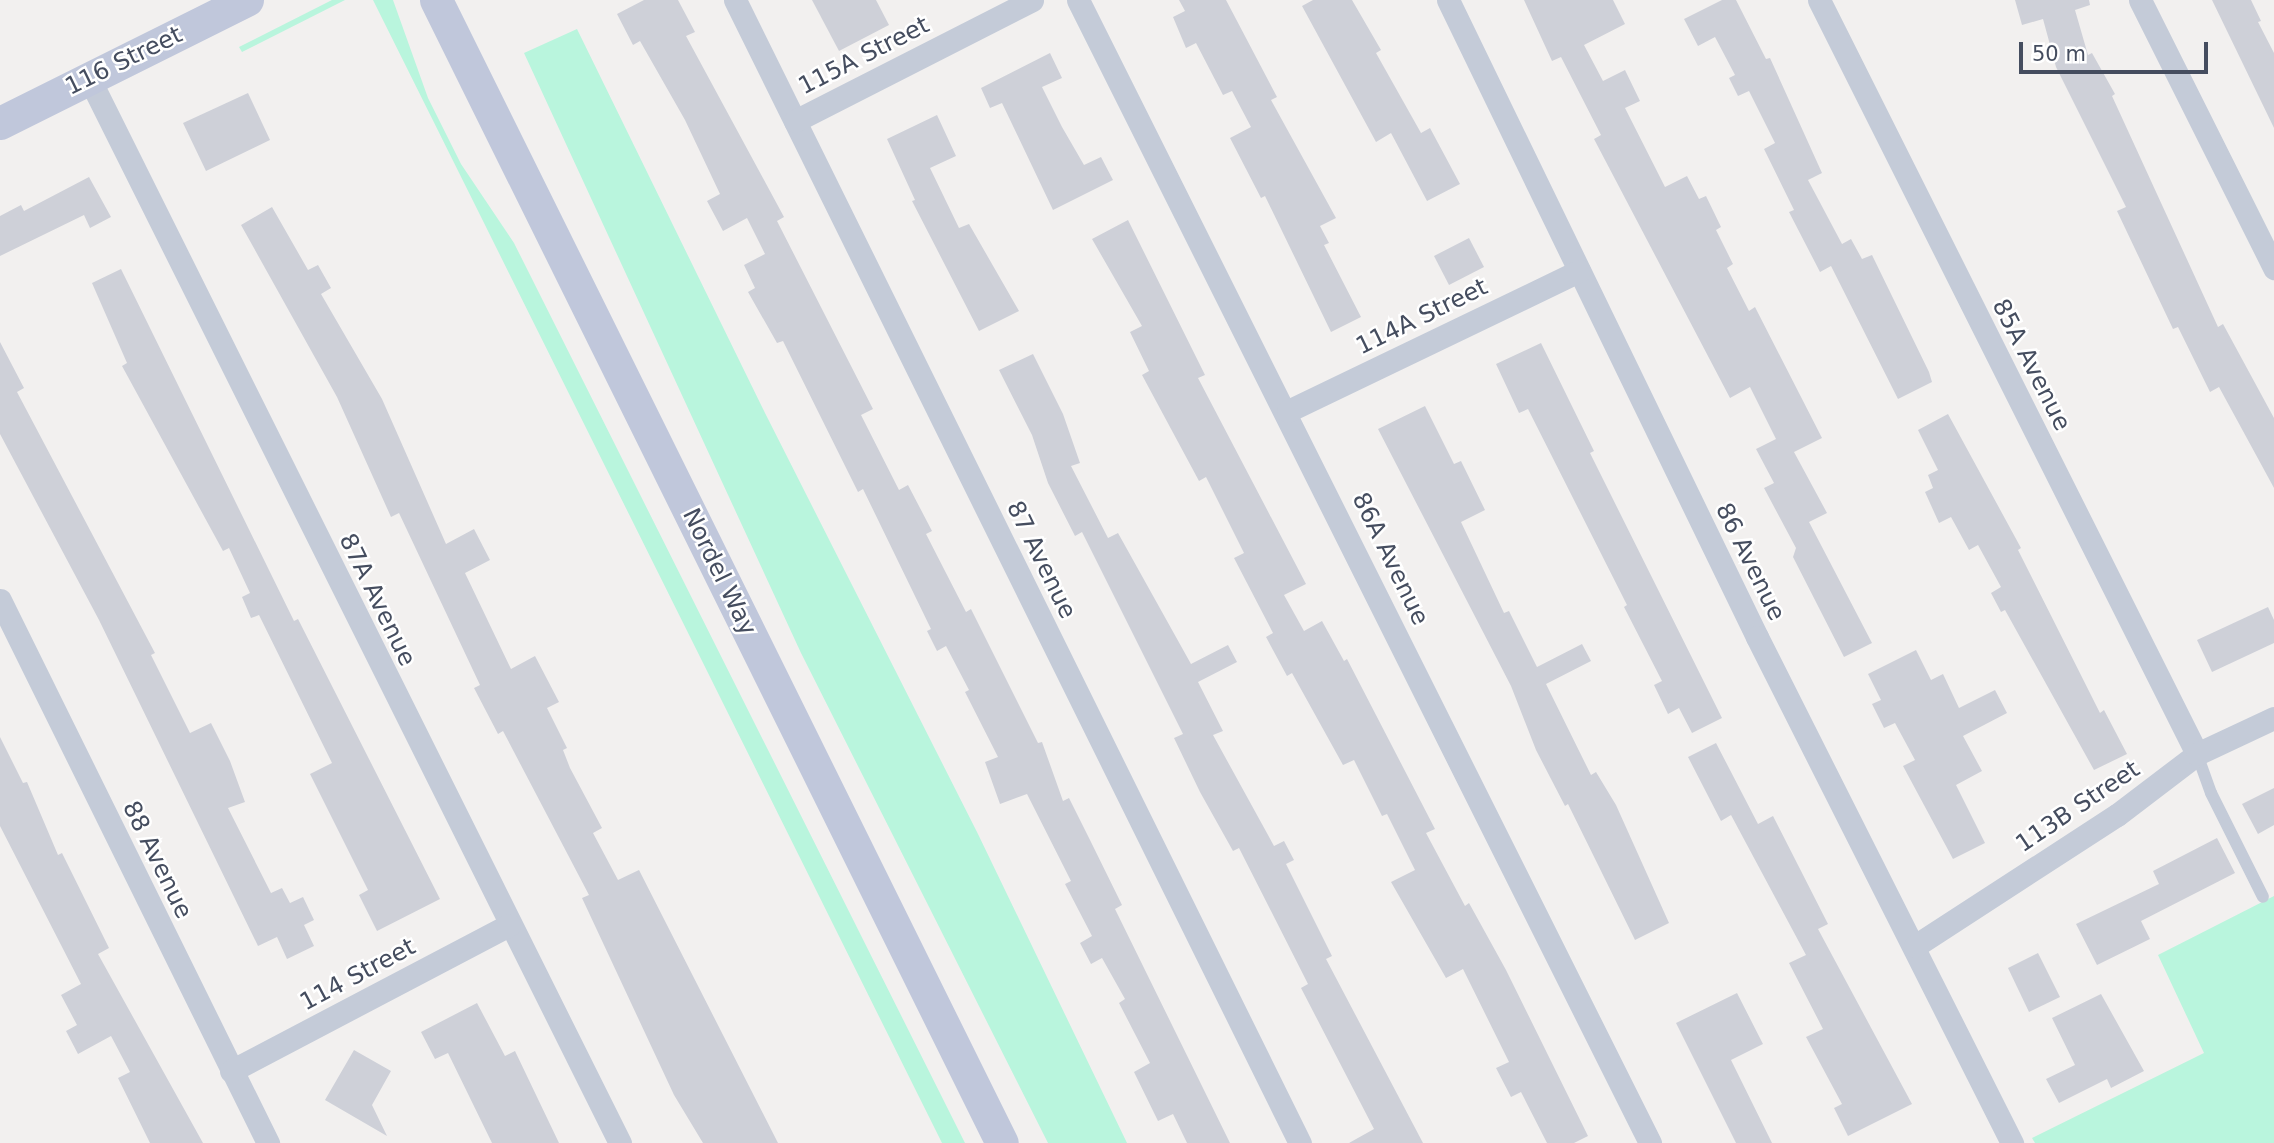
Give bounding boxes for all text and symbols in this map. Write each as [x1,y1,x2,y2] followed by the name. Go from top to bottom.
[794,11,934,101] street label: 115A Street
[61,20,187,102] street label: 116 Street
[2022,28,2211,72] scale bar
[2032,42,2086,66] text: 50 m
[1352,273,1492,361] street label: 114A Street
[1986,294,2076,436] street label: 85A Avenue
[1346,488,1434,630] street label: 86A Avenue
[1000,496,1082,624] street label: 87 Avenue
[1709,498,1791,626] street label: 86 Avenue
[676,504,762,640] street label: Nordel Way
[333,529,421,671] street label: 87A Avenue
[2011,755,2145,859] street label: 113B Street
[116,796,198,924] street label: 88 Avenue
[295,933,421,1017] street label: 114 Street

